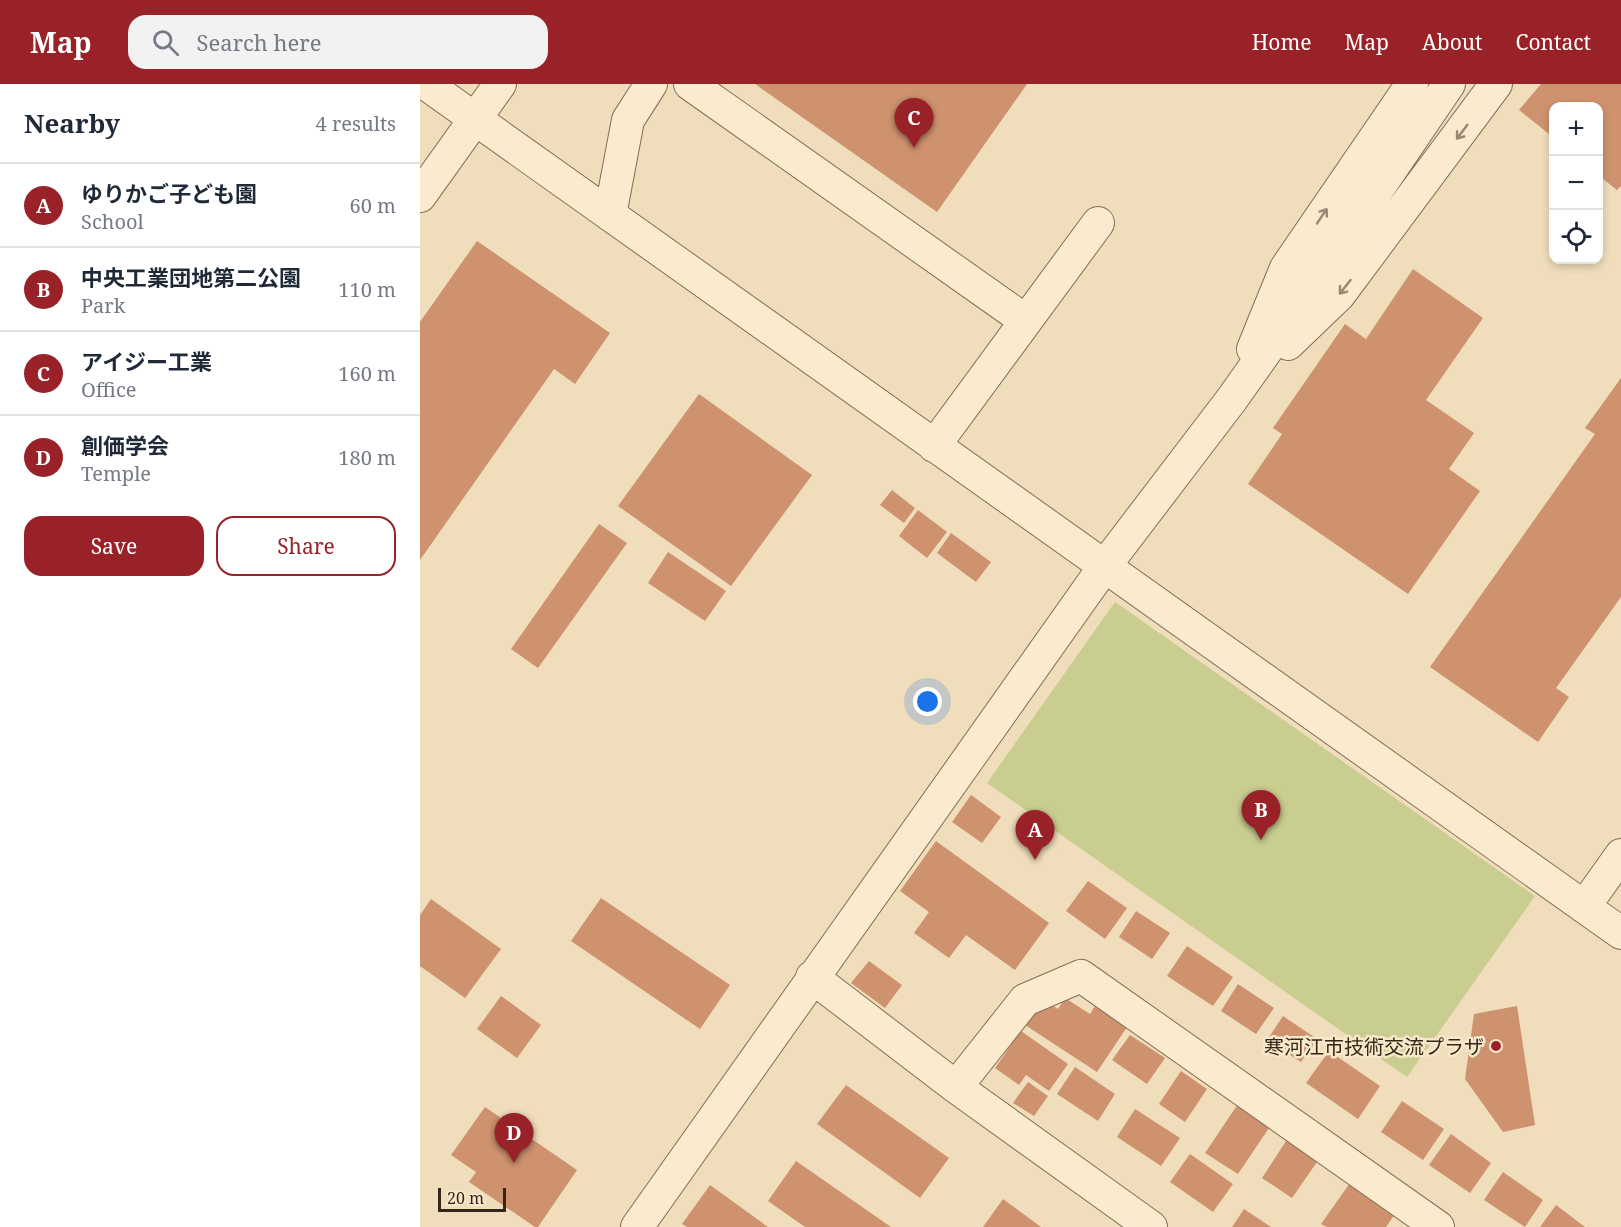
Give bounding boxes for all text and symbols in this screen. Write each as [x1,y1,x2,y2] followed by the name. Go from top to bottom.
[128,15,548,69] search box
[30,23,92,61] text: Map
[149,26,182,59] icon: search
[197,27,321,57] text: Search here
[1252,28,1312,56] text: Home
[1345,28,1389,56] text: Map
[1422,28,1483,56] text: About
[1516,28,1591,56] text: Contact
[894,98,934,148] pin: C
[1549,102,1603,264] map controls
[1549,102,1603,156] button: +
[24,105,120,141] text: Nearby
[316,110,396,137] text: 4 results
[1456,123,1468,139] one-way arrow
[1549,156,1603,210] button: −
[81,178,257,208] text: ゆりかご子ども園
[36,192,51,219] text: A
[350,192,396,219] text: 60 m
[81,208,144,235] text: School
[1316,208,1328,224] one-way arrow
[1549,210,1603,264] button: locate
[81,262,301,292] text: 中央工業団地第二公園
[37,276,50,303] text: B
[338,276,396,303] text: 110 m
[1338,279,1351,295] one-way arrow
[81,292,125,319] text: Park
[81,346,212,376] text: アイジー工業
[37,360,50,387] text: C
[338,360,396,387] text: 160 m
[81,376,136,403] text: Office
[81,430,169,460] text: 創価学会
[36,444,51,471] text: D
[338,444,396,471] text: 180 m
[81,460,151,487] text: Temple
[24,516,204,576] button: Save
[216,516,396,576] button: Share
[913,687,942,716] your location
[1242,790,1280,840] pin: B
[1016,810,1054,860] pin: A
[1264,1033,1484,1060] place label: 寒河江市技術交流プラザ
[1489,1039,1503,1053] marker: 寒河江市技術交流プラザ
[494,1114,533,1163] pin: D
[438,1185,506,1212] scale bar
[447,1187,484,1209] text: 20 m

